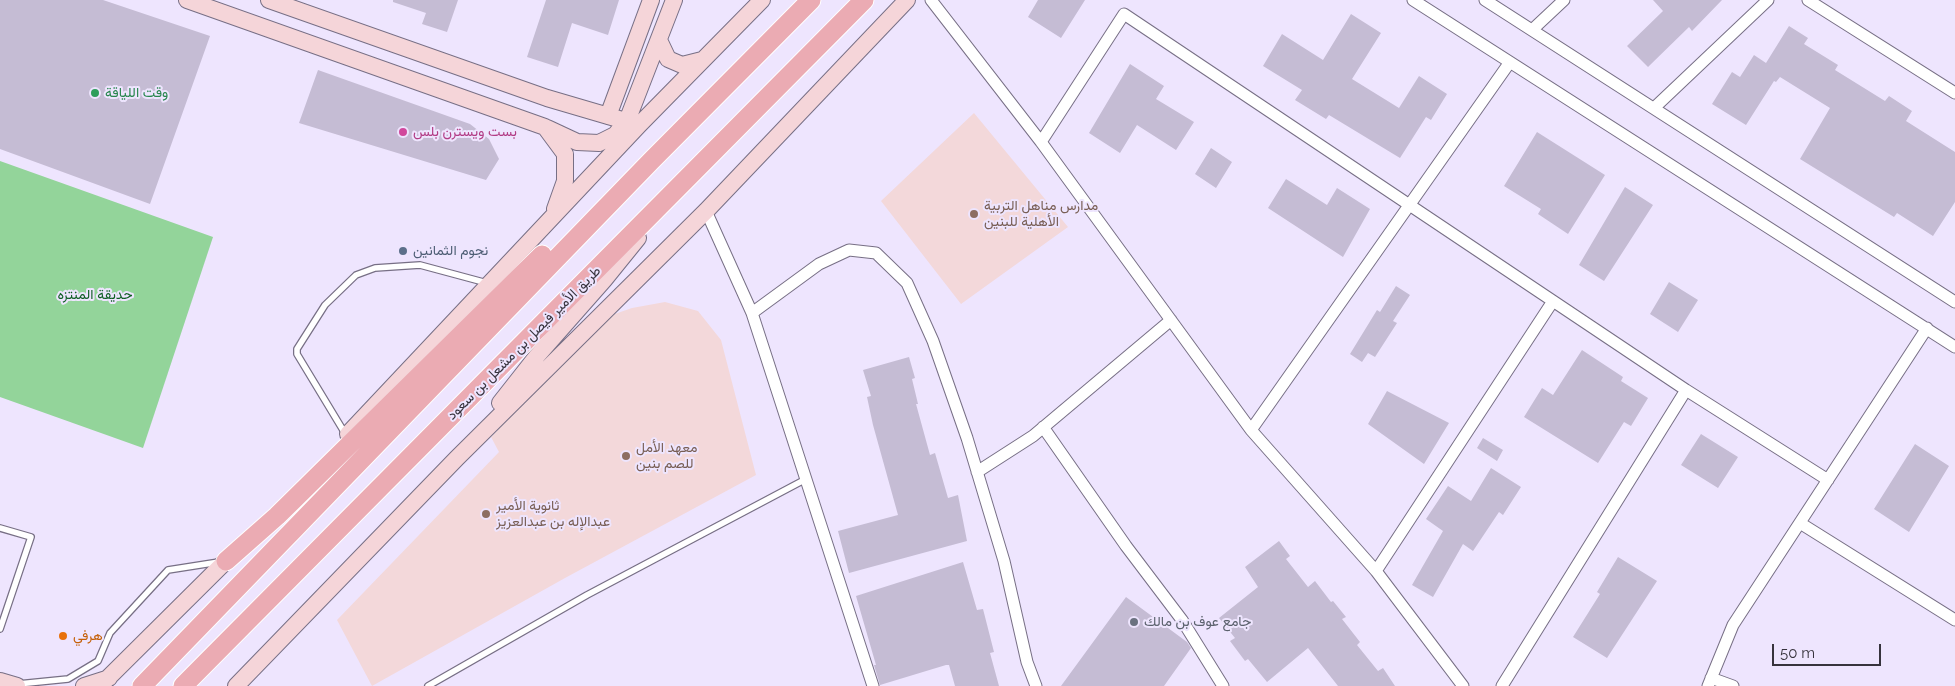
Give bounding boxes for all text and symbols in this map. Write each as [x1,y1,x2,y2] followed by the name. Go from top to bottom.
[105,85,168,101] place label: وقت اللياقة
[89,87,101,99] marker: وقت اللياقة
[413,124,517,140] place label: بست ويسترن بلس
[397,126,409,138] marker: بست ويسترن بلس
[984,198,1098,230] place label: مدارس مناهل التربية الأهلية للبنين
[968,208,980,220] marker: مدارس مناهل التربية الأهلية للبنين
[413,243,488,259] place label: نجوم الثمانين
[397,245,409,257] marker: نجوم الثمانين
[444,263,604,423] street label: طريق الأمير فيصل بن مشعل بن سعود
[57,287,133,303] park label: حديقة المنتزه
[636,440,698,472] place label: معهد الأمل للصم بنين
[620,450,632,462] marker: معهد الأمل للصم بنين
[496,498,610,530] place label: ثانوية الأمير عبدالإله بن عبدالعزيز
[480,508,492,520] marker: ثانوية الأمير عبدالإله بن عبدالعزيز
[1144,614,1251,630] place label: جامع عوف بن مالك
[1128,616,1140,628] marker: جامع عوف بن مالك
[73,628,103,644] place label: هرفي
[57,630,69,642] marker: هرفي
[1775,634,1884,666] scale bar
[1780,644,1815,662] text: 50 m

